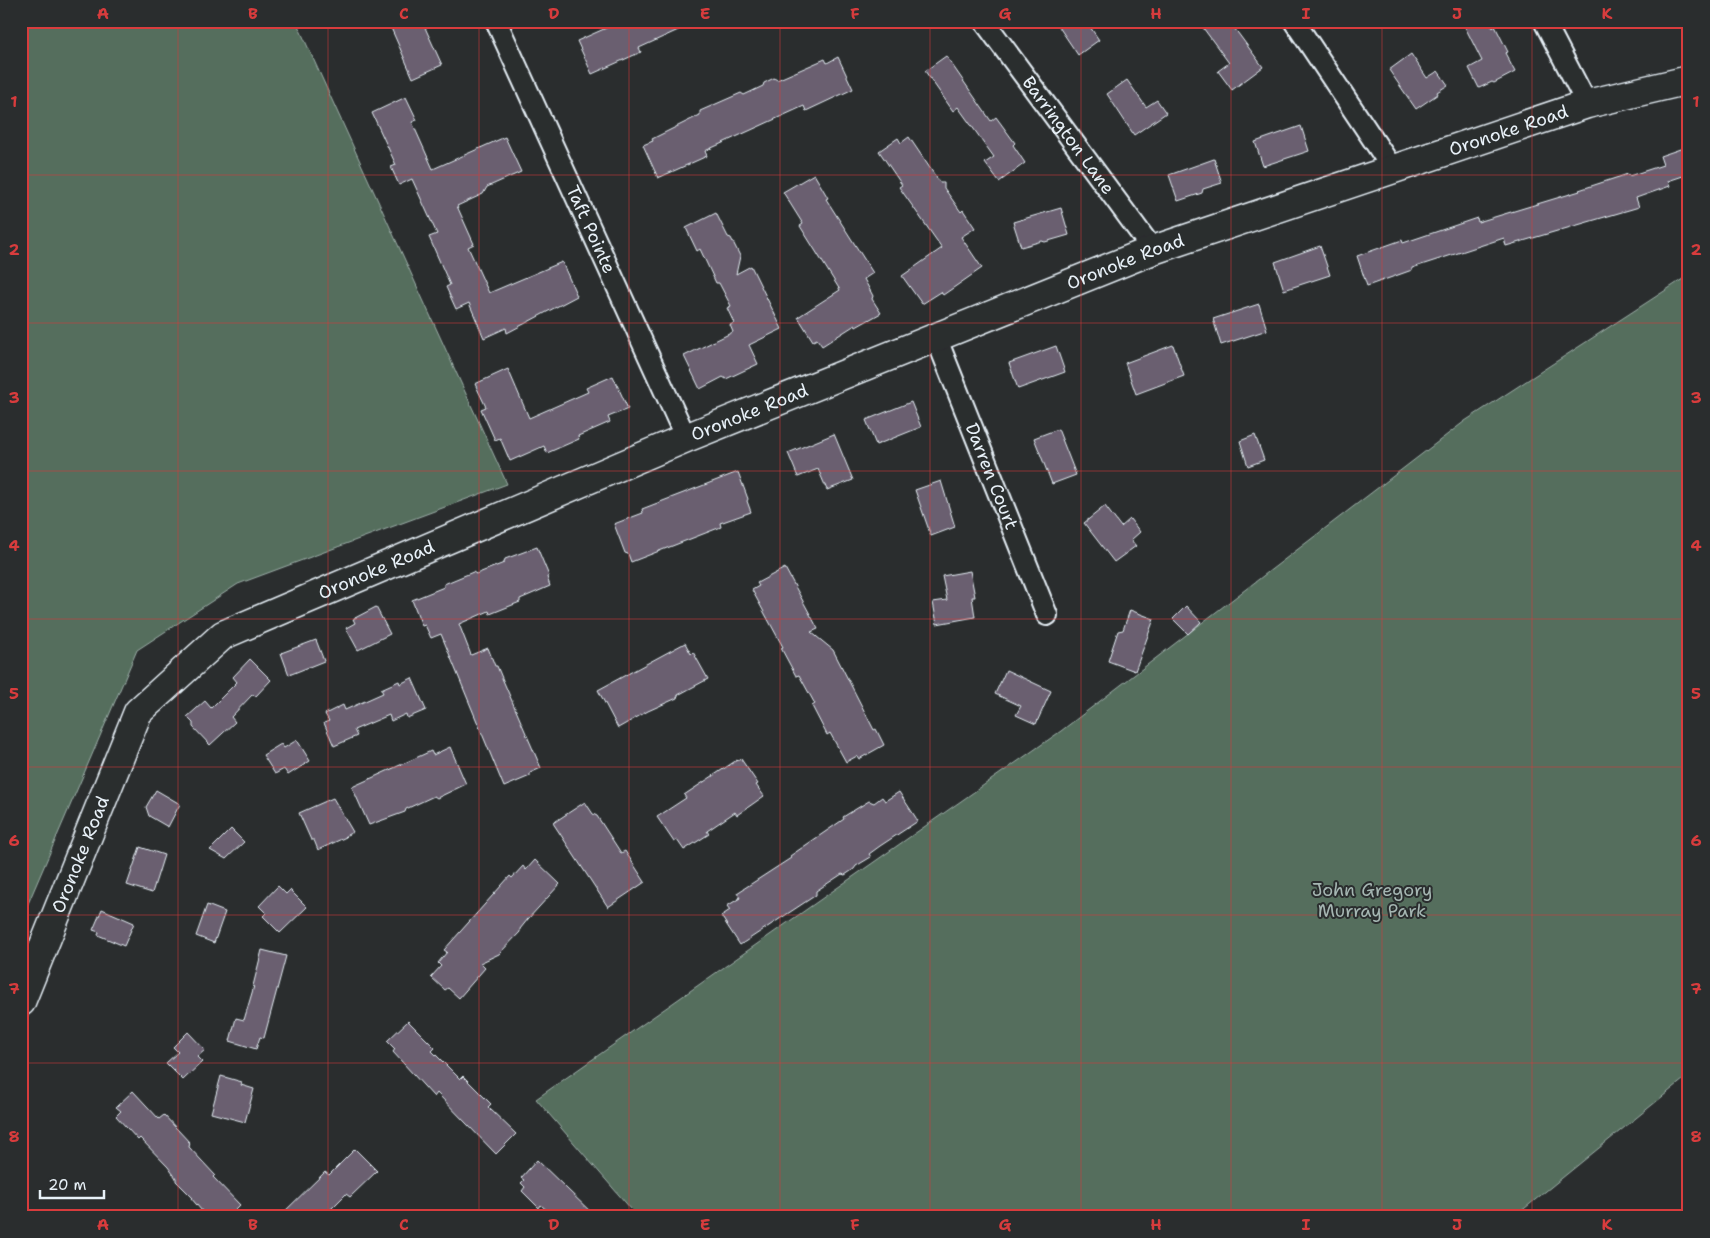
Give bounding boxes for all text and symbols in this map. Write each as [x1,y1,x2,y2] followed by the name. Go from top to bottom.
[97,3,109,24] text: A
[248,3,258,24] text: B
[399,3,409,24] text: C
[548,3,560,24] text: D
[700,3,710,24] text: E
[850,3,860,24] text: F
[999,3,1012,24] text: G
[1150,3,1162,24] text: H
[1302,3,1311,24] text: I
[1452,3,1462,24] text: J
[1602,3,1613,24] text: K
[1017,71,1120,199] street label: Barrington Lane
[10,91,18,112] text: 1
[1692,91,1700,112] text: 1
[1446,99,1571,162] street label: Oronoke Road
[560,182,621,277] street label: Taft Pointe
[1063,228,1187,296] street label: Oronoke Road
[8,239,20,260] text: 2
[1690,239,1702,260] text: 2
[687,378,812,447] street label: Oronoke Road
[8,387,20,408] text: 3
[1690,387,1702,408] text: 3
[960,419,1024,533] street label: Darren Court
[314,534,438,605] street label: Oronoke Road
[8,535,20,556] text: 4
[1690,535,1702,556] text: 4
[9,683,19,704] text: 5
[1691,683,1701,704] text: 5
[46,792,115,917] street label: Oronoke Road
[8,830,20,851] text: 6
[1690,830,1702,851] text: 6
[1312,878,1432,923] park label: John Gregory Murray Park
[8,978,20,999] text: 7
[1690,978,1702,999] text: 7
[8,1126,20,1147] text: 8
[1690,1126,1702,1147] text: 8
[40,1168,104,1200] scale bar
[48,1175,87,1195] text: 20 m
[97,1214,109,1235] text: A
[248,1214,258,1235] text: B
[399,1214,409,1235] text: C
[548,1214,560,1235] text: D
[700,1214,710,1235] text: E
[850,1214,860,1235] text: F
[999,1214,1012,1235] text: G
[1150,1214,1162,1235] text: H
[1302,1214,1311,1235] text: I
[1452,1214,1462,1235] text: J
[1602,1214,1613,1235] text: K

